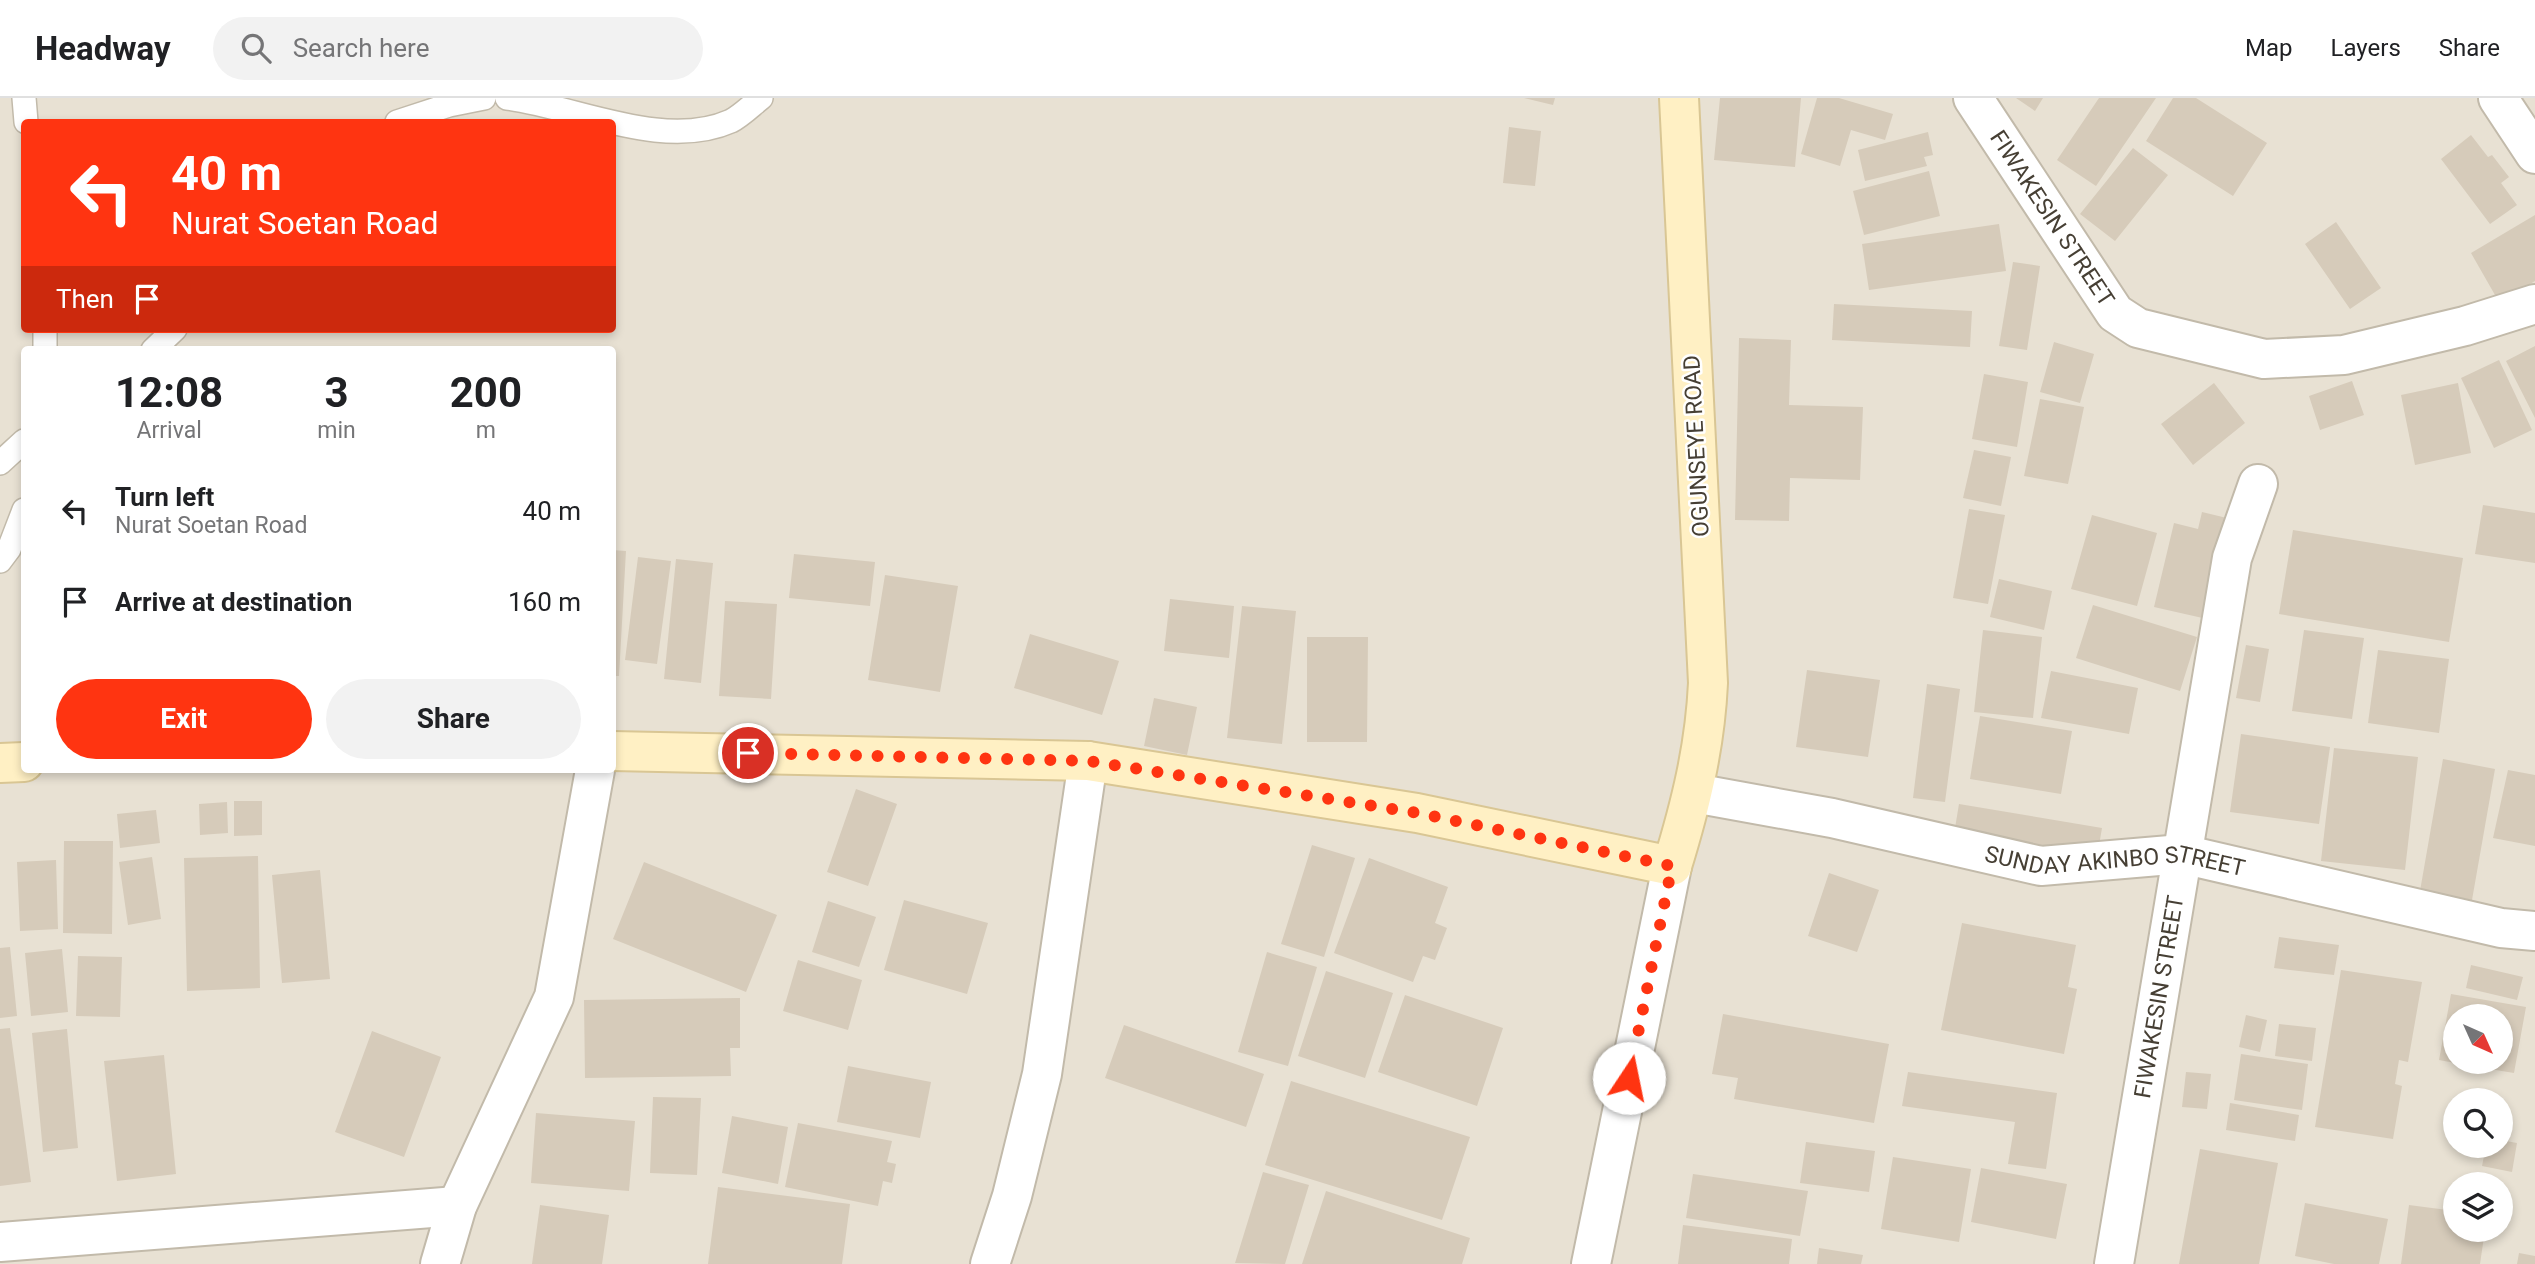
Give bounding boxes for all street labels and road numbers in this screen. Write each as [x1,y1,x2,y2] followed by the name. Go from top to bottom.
[1984,125,2120,312] street label: FIWAKESIN STREET
[1678,354,1715,538] street label: OGUNSEYE ROAD
[1982,841,2248,882] street label: SUNDAY AKINBO STREET
[2129,893,2189,1100] street label: FIWAKESIN STREET

